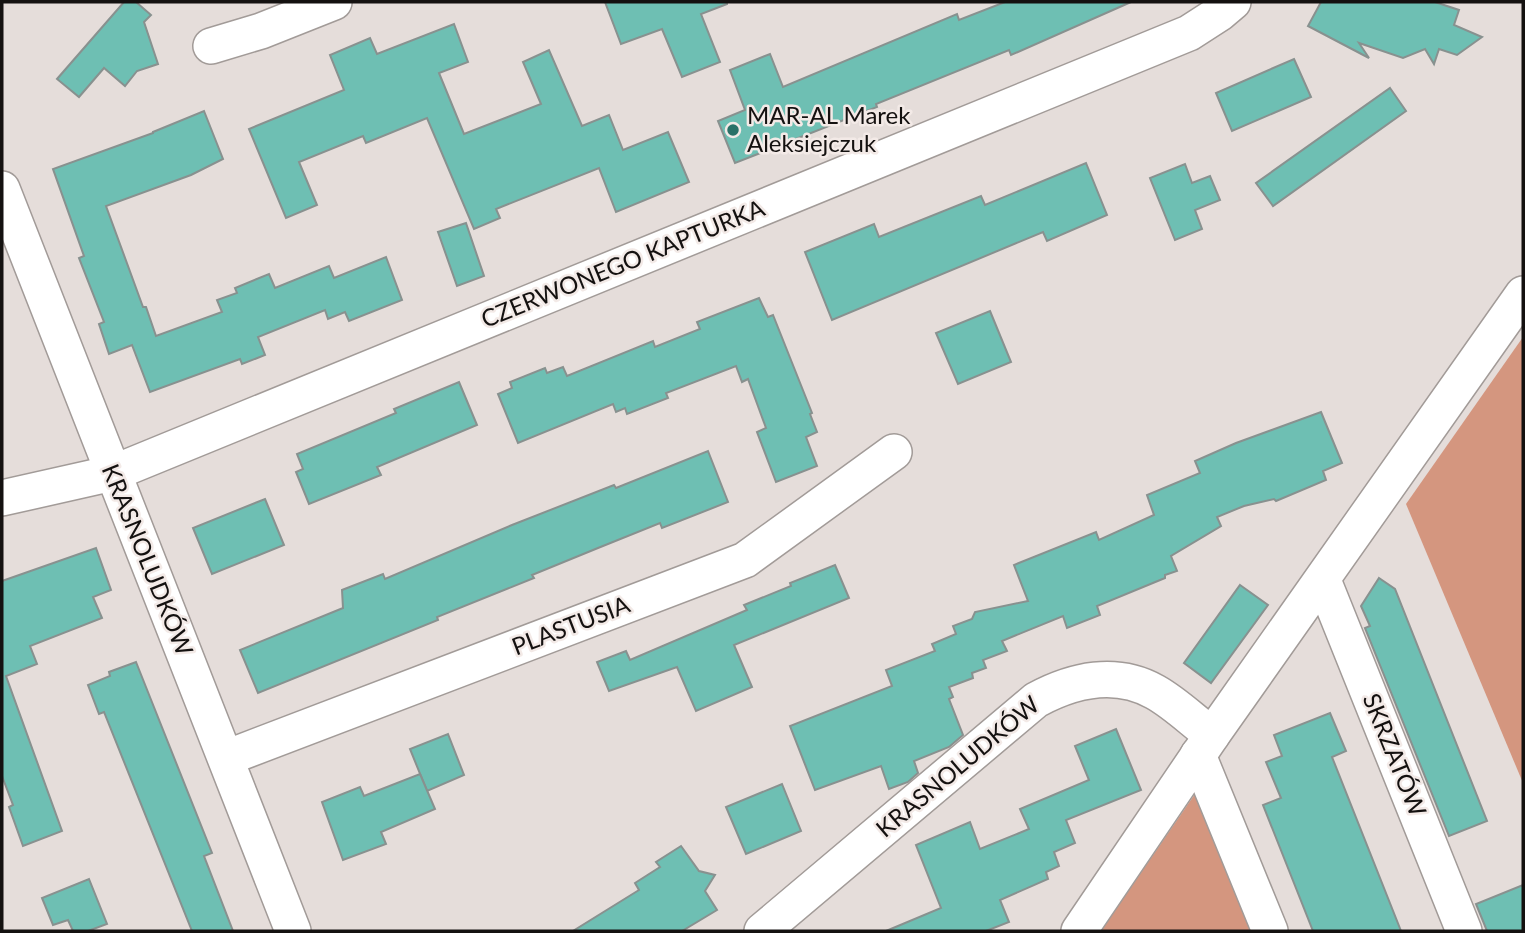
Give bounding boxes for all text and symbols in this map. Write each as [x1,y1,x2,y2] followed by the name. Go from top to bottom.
[747,100,911,157] place label: MAR-AL Marek Aleksiejczuk
[725,122,741,138] marker: MAR-AL Marek Aleksiejczuk
[476,192,769,333] street label: CZERWONEGO KAPTURKA
[97,459,200,660] street label: KRASNOLUDKÓW
[507,589,634,660] street label: PLASTUSIA
[870,689,1045,843] street label: KRASNOLUDKÓW
[1358,689,1433,820] street label: SKRZATÓW

